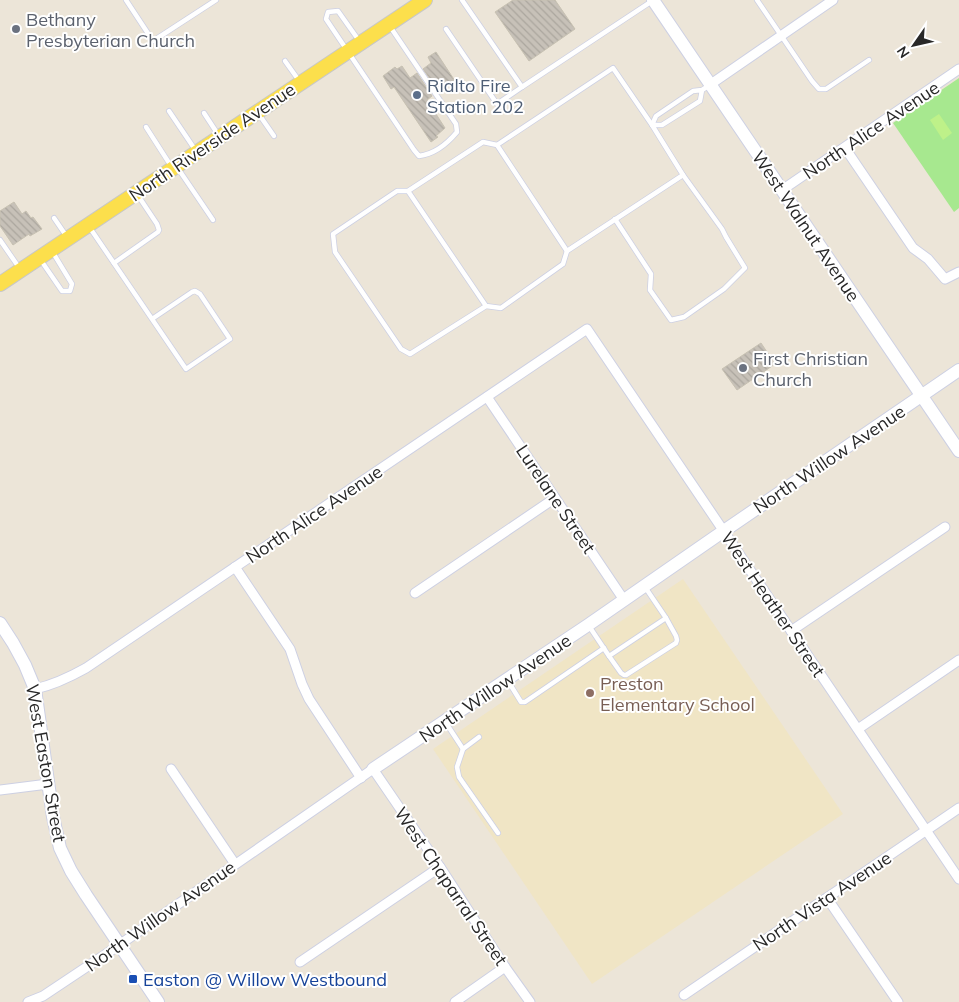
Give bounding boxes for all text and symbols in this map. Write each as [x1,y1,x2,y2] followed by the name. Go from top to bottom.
[26,8,195,52] place label: Bethany Presbyterian Church
[889,20,939,70] north arrow
[10,23,22,35] marker: Bethany Presbyterian Church
[893,43,914,62] text: N
[427,74,524,118] place label: Rialto Fire Station 202
[798,76,944,184] street label: North Alice Avenue
[124,78,300,206] street label: North Riverside Avenue
[411,89,423,101] marker: Rialto Fire Station 202
[747,146,865,306] street label: West Walnut Avenue
[753,347,868,391] place label: First Christian Church
[737,362,749,374] marker: First Christian Church
[749,400,909,518] street label: North Willow Avenue
[511,440,601,558] street label: Lurelane Street
[241,460,387,568] street label: North Alice Avenue
[716,527,830,681] street label: West Heather Street
[415,629,575,747] street label: North Willow Avenue
[600,672,755,716] place label: Preston Elementary School
[21,682,71,844] street label: West Easton Street
[584,687,596,699] marker: Preston Elementary School
[389,802,513,970] street label: West Chaparral Street
[748,846,896,956] street label: North Vista Avenue
[80,855,240,977] street label: North Willow Avenue
[143,968,387,991] place label: Easton @ Willow Westbound
[127,973,139,985] marker: Easton @ Willow Westbound

